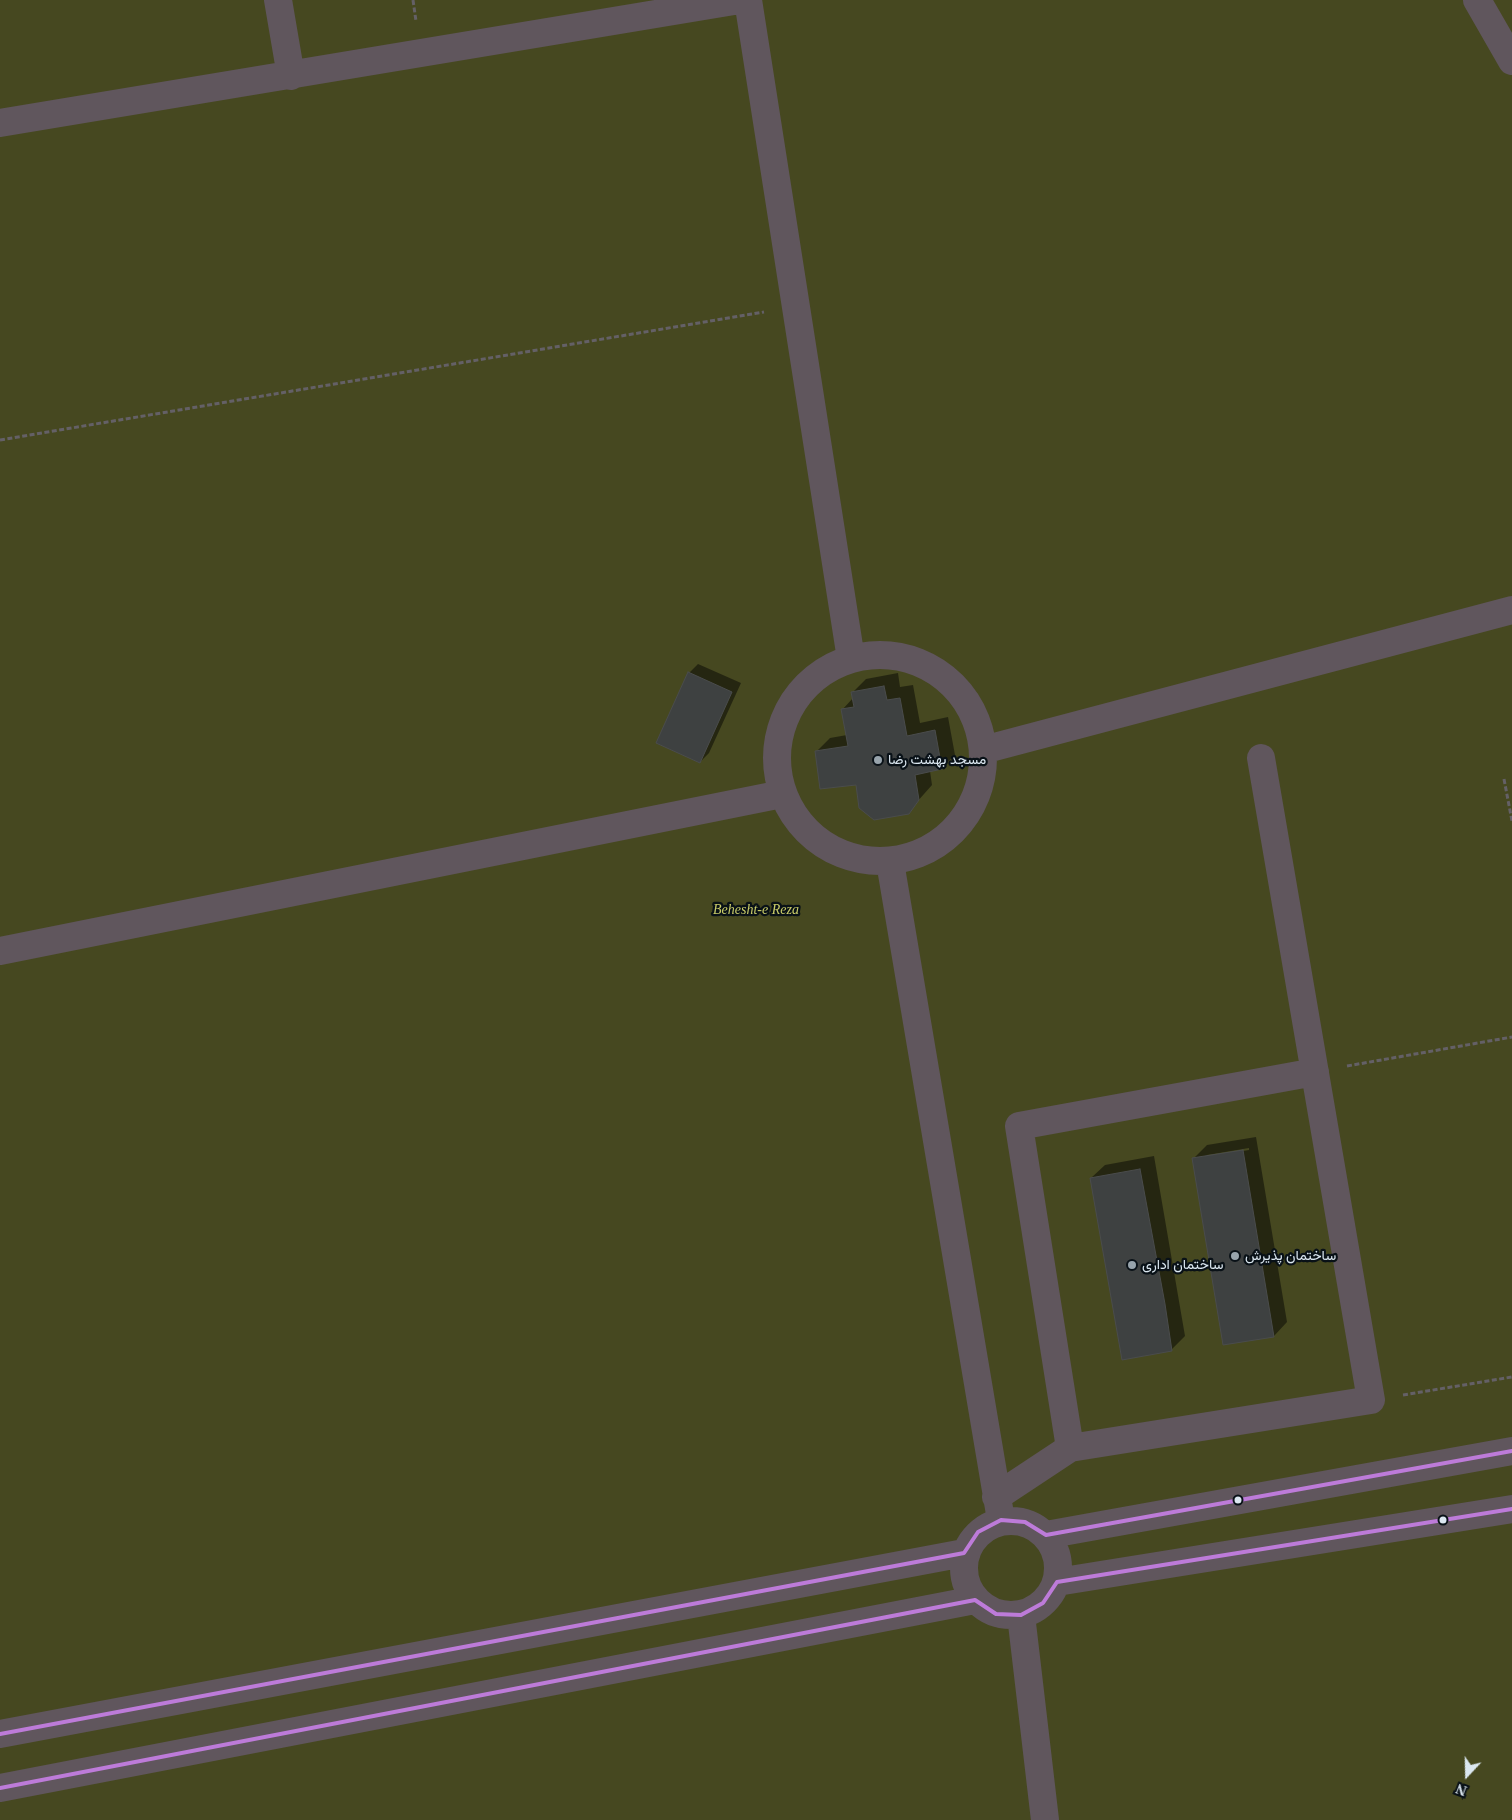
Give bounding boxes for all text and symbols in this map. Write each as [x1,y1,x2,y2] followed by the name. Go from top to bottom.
[888,752,986,768] place label: مسجد بهشت رضا
[872,754,884,766] marker: مسجد بهشت رضا
[713,902,799,918] park label: Behesht-e Reza
[1245,1248,1336,1264] place label: ساختمان پذیرش
[1229,1250,1241,1262] marker: ساختمان پذیرش
[1142,1257,1224,1273] place label: ساختمان اداری
[1126,1259,1138,1271] marker: ساختمان اداری
[1233,1495,1243,1505] unlabelled marker
[1438,1515,1448,1525] unlabelled marker
[1442,1750,1492,1800] north arrow
[1454,1781,1469,1798] text: N

